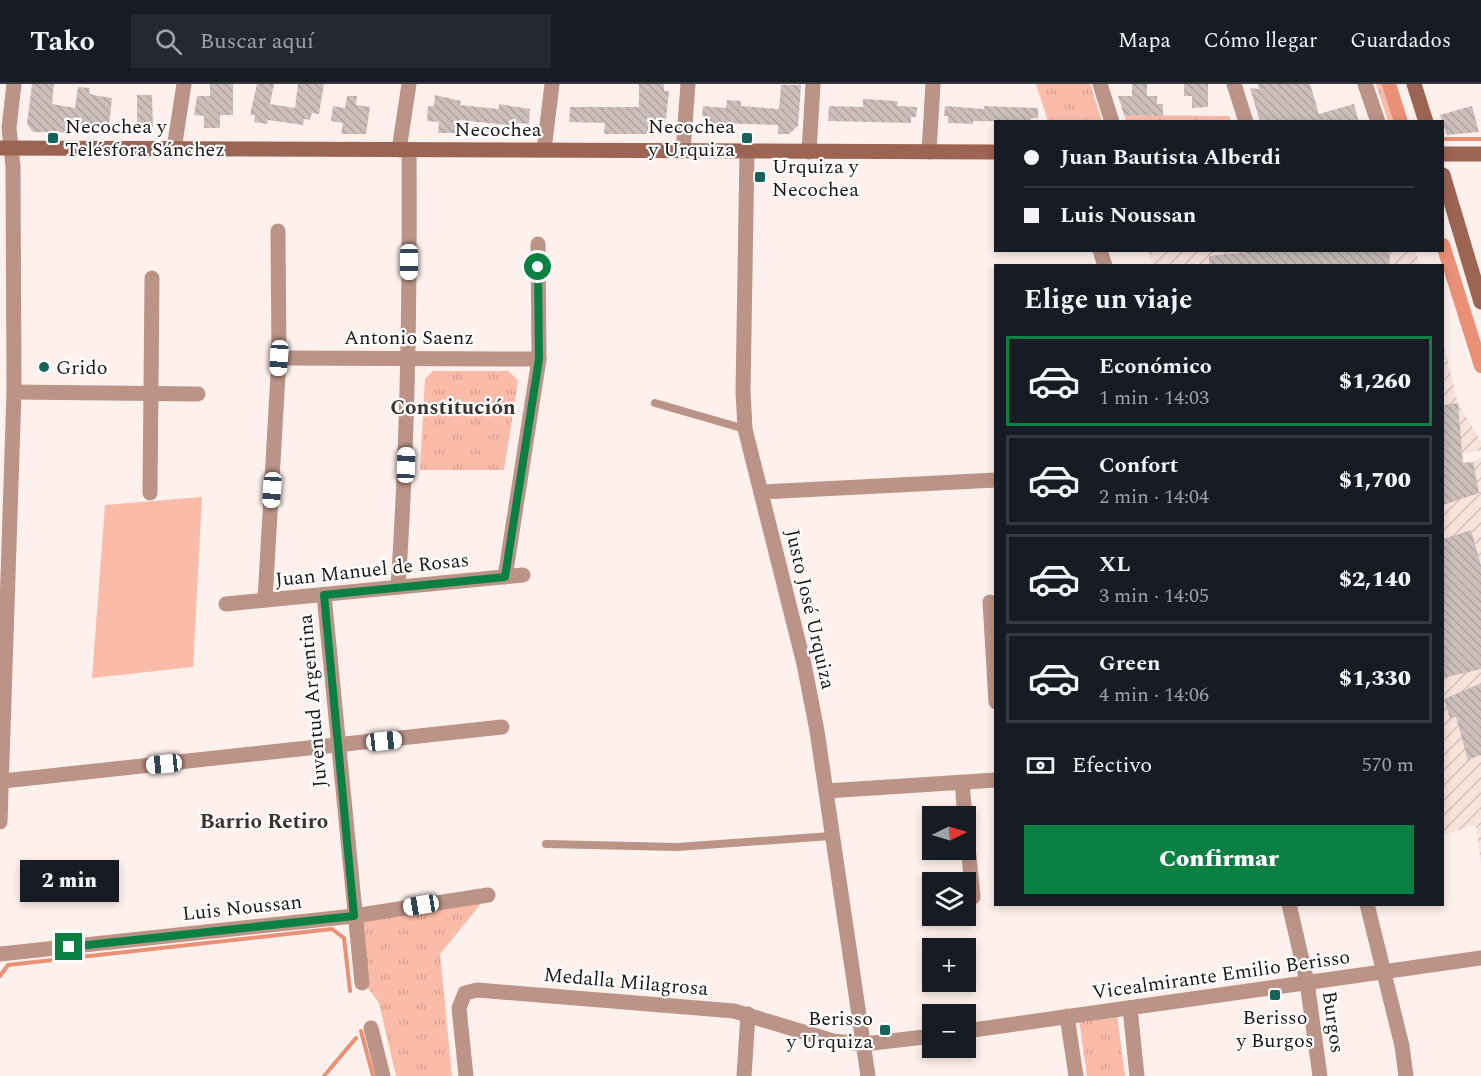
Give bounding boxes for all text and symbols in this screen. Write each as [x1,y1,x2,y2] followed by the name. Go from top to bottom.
[131,14,551,68] search box
[30,20,95,63] text: Tako
[152,25,185,58] icon: search
[200,25,314,58] text: Buscar aquí
[1118,25,1171,57] text: Mapa
[1204,25,1317,57] text: Cómo llegar
[1350,25,1451,57] text: Guardados
[65,112,225,165] place label: Necochea y Telésfora Sánchez
[648,112,735,165] place label: Necochea y Urquiza
[455,115,542,145] street label: Necochea
[46,131,60,145] marker: Necochea y Telésfora Sánchez
[740,131,754,145] marker: Necochea y Urquiza
[1060,141,1281,174] text: Juan Bautista Alberdi
[772,152,860,205] place label: Urquiza y Necochea
[753,170,767,184] marker: Urquiza y Necochea
[1060,199,1196,232] text: Luis Noussan
[400,244,418,280] car
[524,253,551,280] route start
[1024,279,1192,321] text: Elige un viaje
[344,323,474,353] street label: Antonio Saenz
[269,339,289,377] car
[1099,350,1212,383] text: Económico
[56,353,108,383] place label: Grido
[1027,354,1081,408] icon: car
[37,360,51,374] marker: Grido
[1339,365,1411,398] text: $1,260
[1099,383,1209,413] text: 1 min · 14:03
[390,392,516,424] district label: Constitución
[396,447,416,483] car
[1099,449,1178,482] text: Confort
[1027,453,1081,507] icon: car
[1339,464,1411,497] text: $1,700
[262,471,282,509] car
[1099,482,1209,512] text: 2 min · 14:04
[777,526,843,692] street label: Justo José Urquiza
[274,545,470,595] street label: Juan Manuel de Rosas
[1099,548,1130,581] text: XL
[1027,552,1081,606] icon: car
[1339,563,1411,596] text: $2,140
[1099,581,1209,611] text: 3 min · 14:05
[290,613,336,789] street label: Juventud Argentina
[1099,647,1161,680] text: Green
[1027,651,1081,705] icon: car
[1339,662,1411,695] text: $1,330
[1099,680,1209,710] text: 4 min · 14:06
[365,730,403,752] car
[1024,749,1057,782] icon: cash
[1072,749,1152,782] text: Efectivo
[1362,750,1414,780] text: 570 m
[145,753,183,775] car
[200,806,328,838] district label: Barrio Retiro
[922,806,976,860] north arrow
[922,806,976,1058] map controls
[1024,825,1414,894] button: Confirmar
[20,860,118,902] callout: 2 min
[42,866,97,896] text: 2 min
[922,872,976,926] button: layers
[181,887,303,929] street label: Luis Noussan
[402,893,440,917] car
[55,933,82,960] route end
[922,938,976,992] button: +
[1090,942,1352,1008] street label: Vicealmirante Emilio Berisso
[542,960,710,1004] street label: Medalla Milagrosa
[1268,988,1282,1002] marker: Berisso y Burgos
[1314,989,1352,1055] street label: Burgos
[1235,1003,1314,1056] place label: Berisso y Burgos
[786,1004,873,1057] place label: Berisso y Urquiza
[922,1004,976,1058] button: −
[878,1023,892,1037] marker: Berisso y Urquiza

